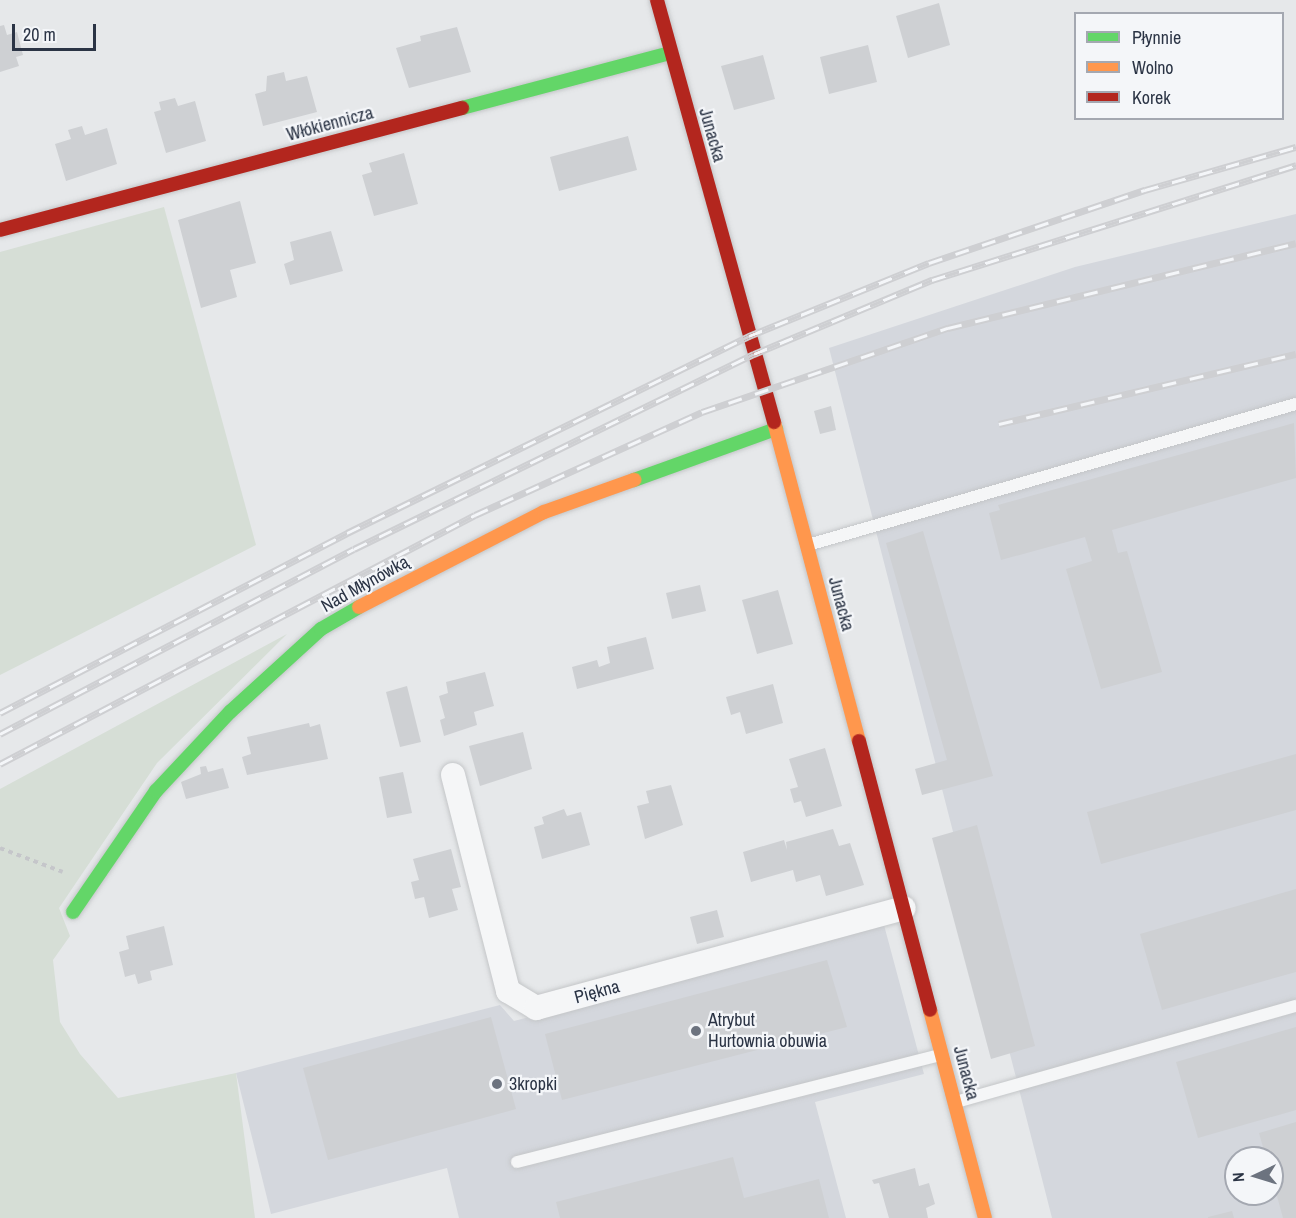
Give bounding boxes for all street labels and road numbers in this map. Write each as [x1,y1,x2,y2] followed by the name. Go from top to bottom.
[284,102,376,146] street label: Włókiennicza
[694,106,730,164] street label: Junacka
[317,551,413,617] street label: Nad Młynówką
[823,575,859,633] street label: Junacka
[572,976,622,1008] street label: Piękna
[948,1044,984,1102] street label: Junacka

